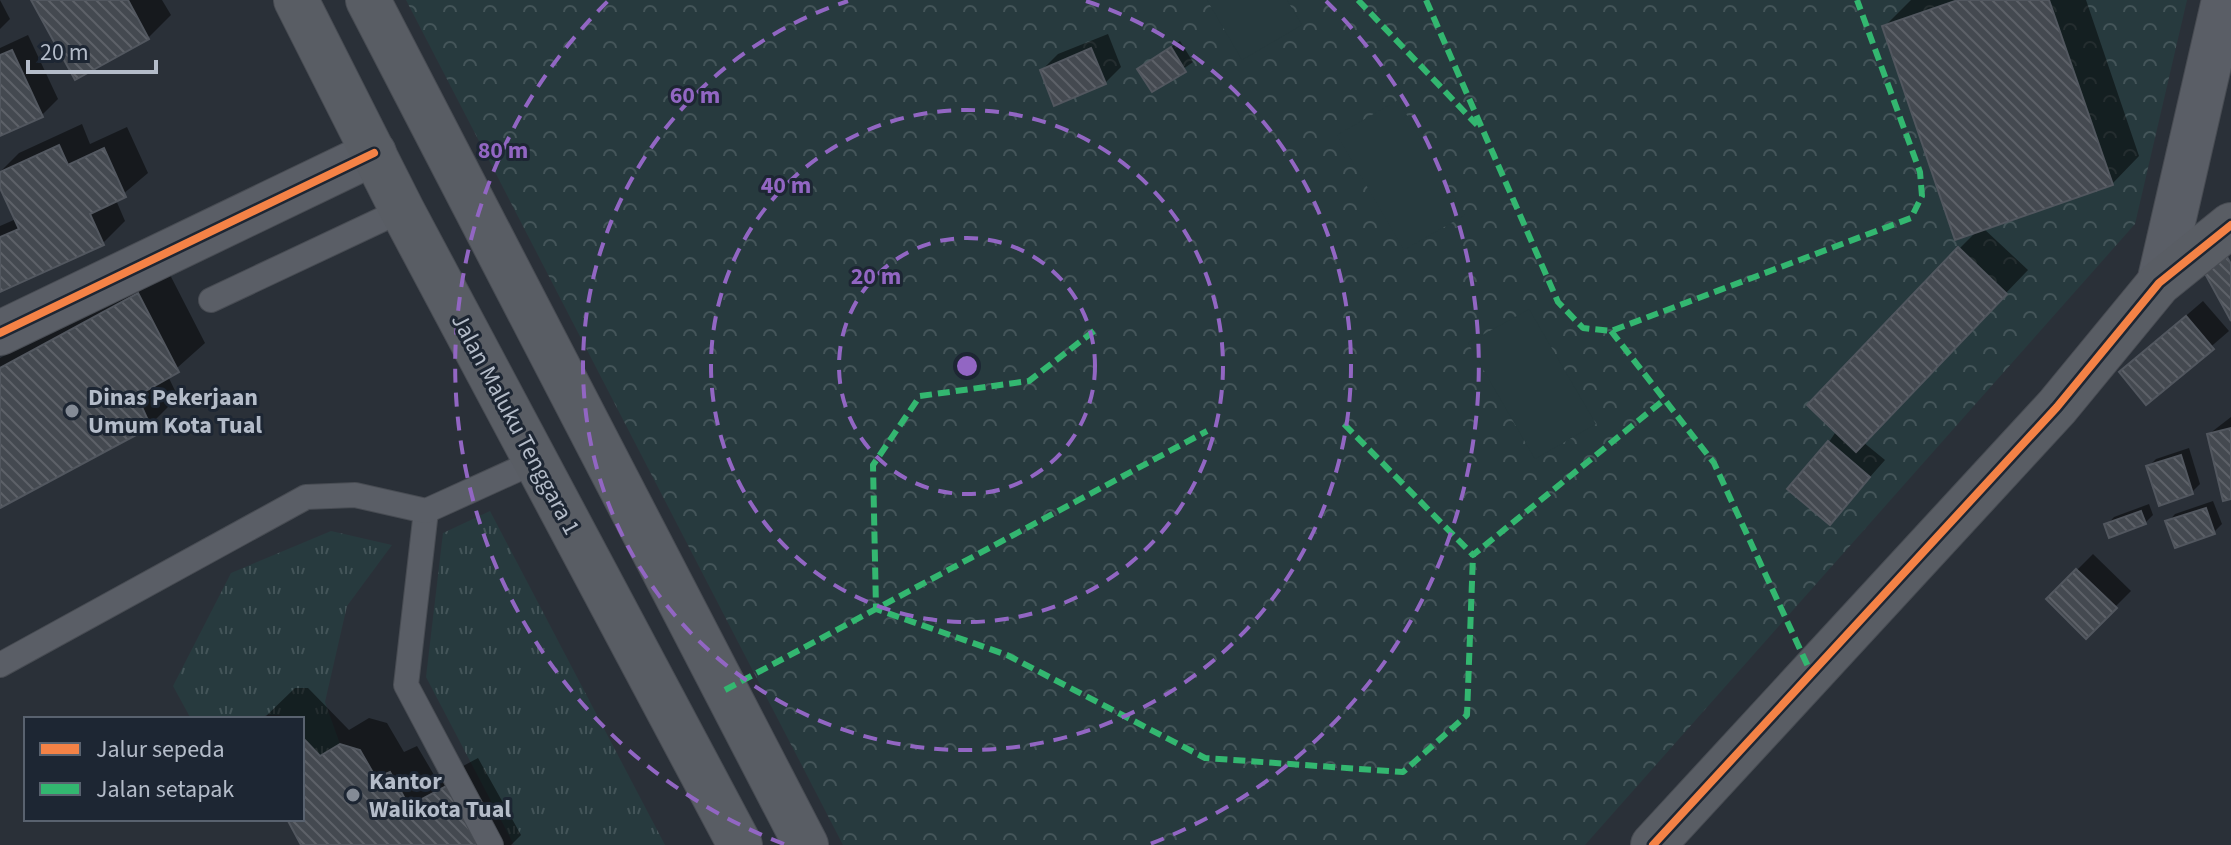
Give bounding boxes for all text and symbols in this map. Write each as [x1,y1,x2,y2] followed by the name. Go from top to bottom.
[28,24,156,74] scale bar
[40,35,89,70] text: 20 m
[670,78,720,113] text: 60 m
[478,133,528,168] text: 80 m
[761,168,811,203] text: 40 m
[851,259,901,294] text: 20 m
[442,307,589,541] street label: Jalan Maluku Tenggara 1
[953,352,981,380] centre of rings
[88,380,262,443] place label: Dinas Pekerjaan Umum Kota Tual
[63,402,81,420] marker: Dinas Pekerjaan Umum Kota Tual
[24,717,304,821] legend
[96,732,225,767] text: Jalur sepeda
[369,764,511,827] place label: Kantor Walikota Tual
[96,772,234,807] text: Jalan setapak
[344,786,362,804] marker: Kantor Walikota Tual

